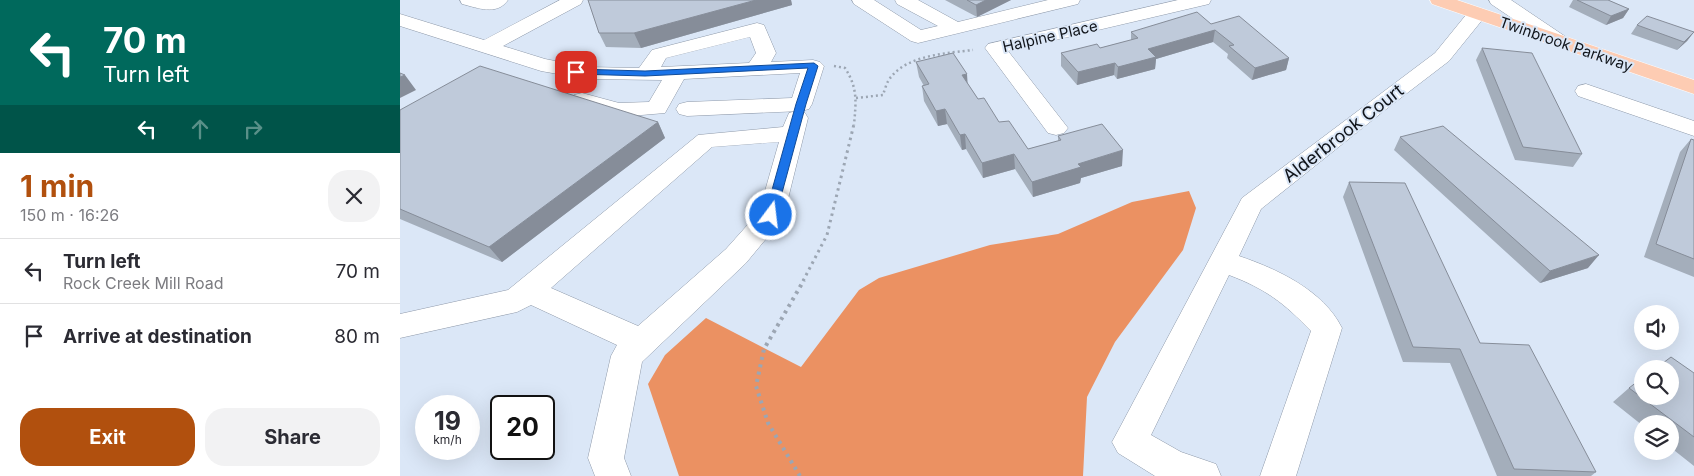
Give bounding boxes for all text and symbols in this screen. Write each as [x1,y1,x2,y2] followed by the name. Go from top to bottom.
[1497,12,1636,76] street label: Twinbrook Parkway
[1001,16,1099,56] street label: Halpine Place
[103,19,187,61] text: 70 m
[20,20,85,85] icon: left
[555,51,597,93] pin
[562,58,590,86] icon: arrive
[103,61,189,87] text: Turn left
[1279,79,1407,187] street label: Alderbrook Court
[133,115,161,143] icon: left
[186,115,214,143] icon: ahead
[239,115,267,143] icon: right
[20,168,94,204] text: 1 min
[328,170,380,222] button: close
[744,188,796,240] position arrow
[20,205,119,225] text: 150 m · 16:26
[63,250,141,273] text: Turn left
[20,257,48,285] icon: left
[336,260,380,283] text: 70 m
[63,273,224,293] text: Rock Creek Mill Road
[1634,305,1679,460] map controls
[1634,305,1679,350] button: sound
[20,322,48,350] icon: arrive
[63,325,252,348] text: Arrive at destination
[334,325,380,348] text: 80 m
[1634,360,1679,405] button: search
[490,395,555,460] speed limit sign: 20
[434,406,461,436] text: 19
[20,408,195,466] button: Exit
[205,408,380,466] button: Share
[1634,415,1679,460] button: layers
[433,432,462,447] text: km/h

